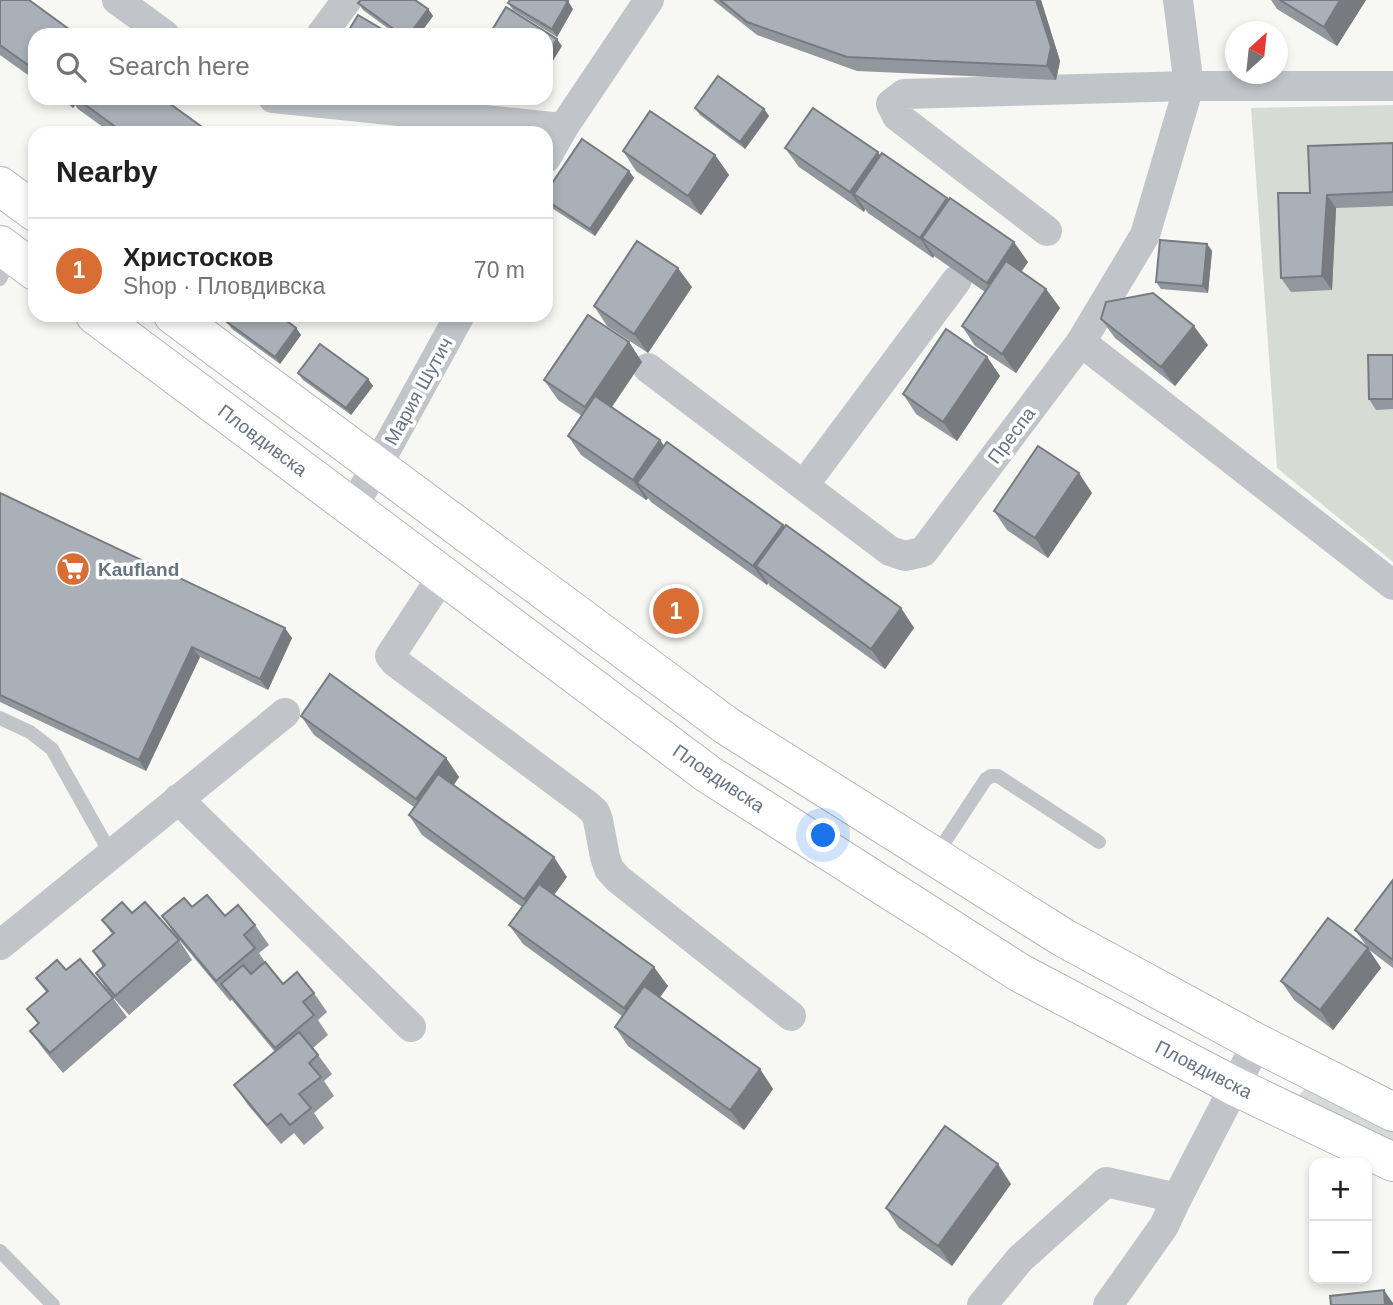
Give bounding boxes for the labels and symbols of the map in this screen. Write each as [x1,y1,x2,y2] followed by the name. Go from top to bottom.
[1225,21,1288,84] north arrow
[380,334,457,449] street label: Мария Шутич
[214,400,312,481] street label: Пловдивска
[983,403,1040,468] street label: Преспа
[54,550,92,588] supermarket icon: Kaufland
[98,559,179,580] place label: Kaufland
[653,585,699,637] pin: 1
[669,740,769,817] street label: Пловдивска
[806,818,840,852] your location
[1152,1036,1256,1103] street label: Пловдивска

